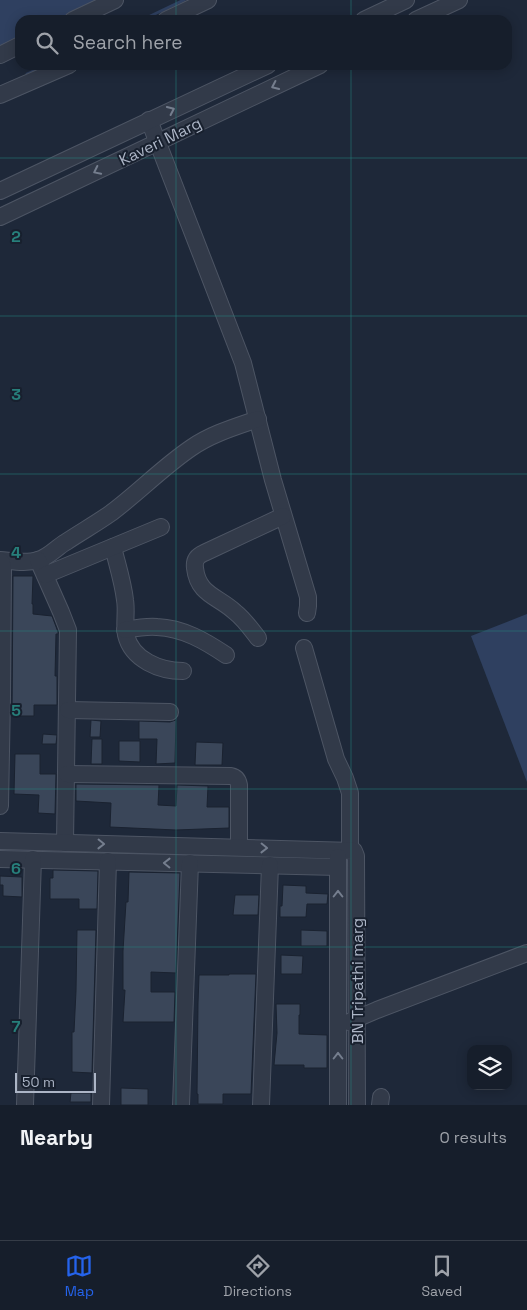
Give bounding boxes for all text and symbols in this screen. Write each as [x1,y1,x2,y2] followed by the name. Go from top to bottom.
[15,15,512,70] search box
[33,29,61,57] icon: search
[73,30,183,55] text: Search here
[272,79,281,89] one-way arrow
[166,106,175,117] one-way arrow
[115,112,205,170] street label: Kaveri Marg
[93,164,102,175] one-way arrow
[11,226,21,247] text: 2
[11,384,21,405] text: 3
[11,542,21,563] text: 4
[11,700,21,721] text: 5
[97,838,105,849] one-way arrow
[260,843,268,853] one-way arrow
[163,857,171,868] one-way arrow
[11,858,21,879] text: 6
[333,890,343,898] one-way arrow
[347,918,368,1044] street label: BN Tripathi marg
[12,1016,21,1037] text: 7
[467,1045,512,1090] map controls
[467,1045,512,1090] button: layers
[333,1052,343,1060] one-way arrow
[15,1070,96,1093] scale bar
[22,1073,55,1091] text: 50 m
[20,1124,93,1151] text: Nearby
[439,1127,507,1148] text: 0 results
[65,1252,94,1300] tab: Map
[223,1252,292,1300] tab: Directions
[421,1252,462,1300] tab: Saved

